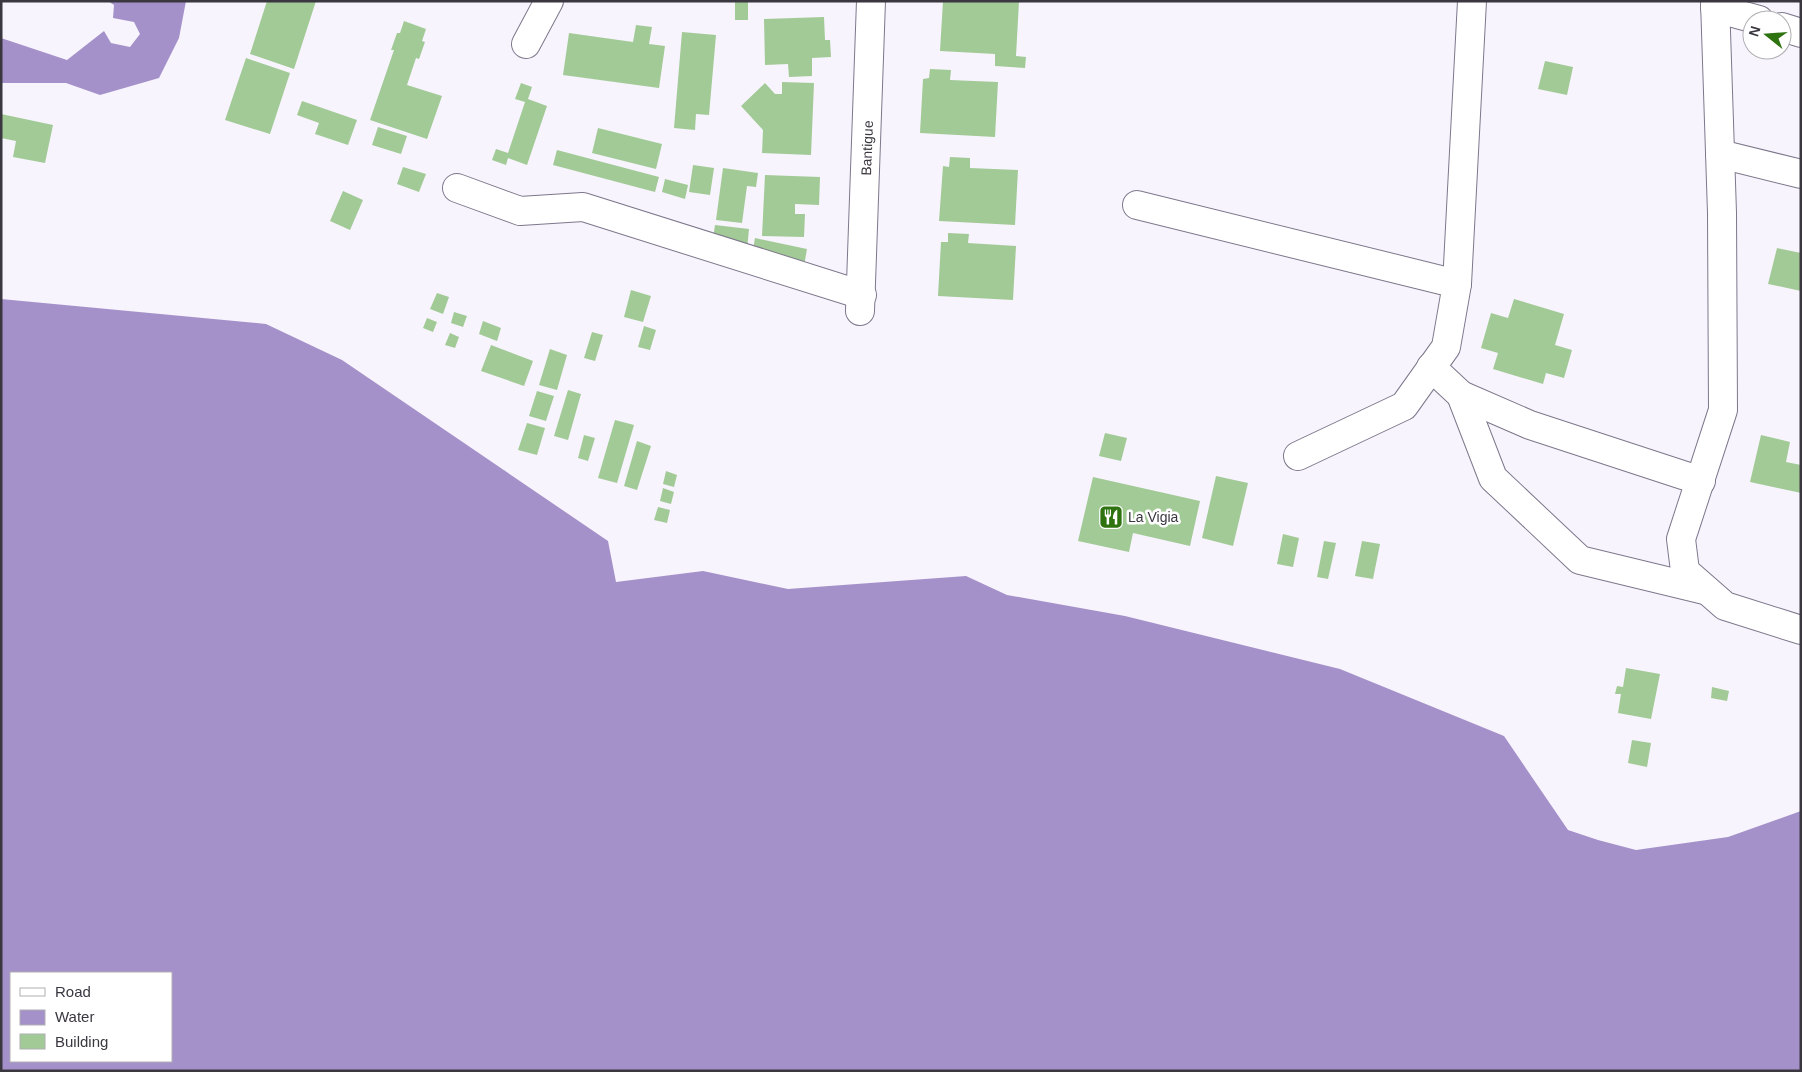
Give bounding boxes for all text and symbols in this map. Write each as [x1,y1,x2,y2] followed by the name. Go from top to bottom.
[1742,10,1792,60] north arrow
[1745,24,1764,38] text: N
[858,120,876,176] street label: Bantigue
[1098,504,1124,530] restaurant icon: La Vigia
[1128,509,1179,525] place label: La Vigia
[10,972,172,1062] legend
[55,983,91,1000] text: Road
[55,1008,94,1025] text: Water
[55,1033,108,1050] text: Building

